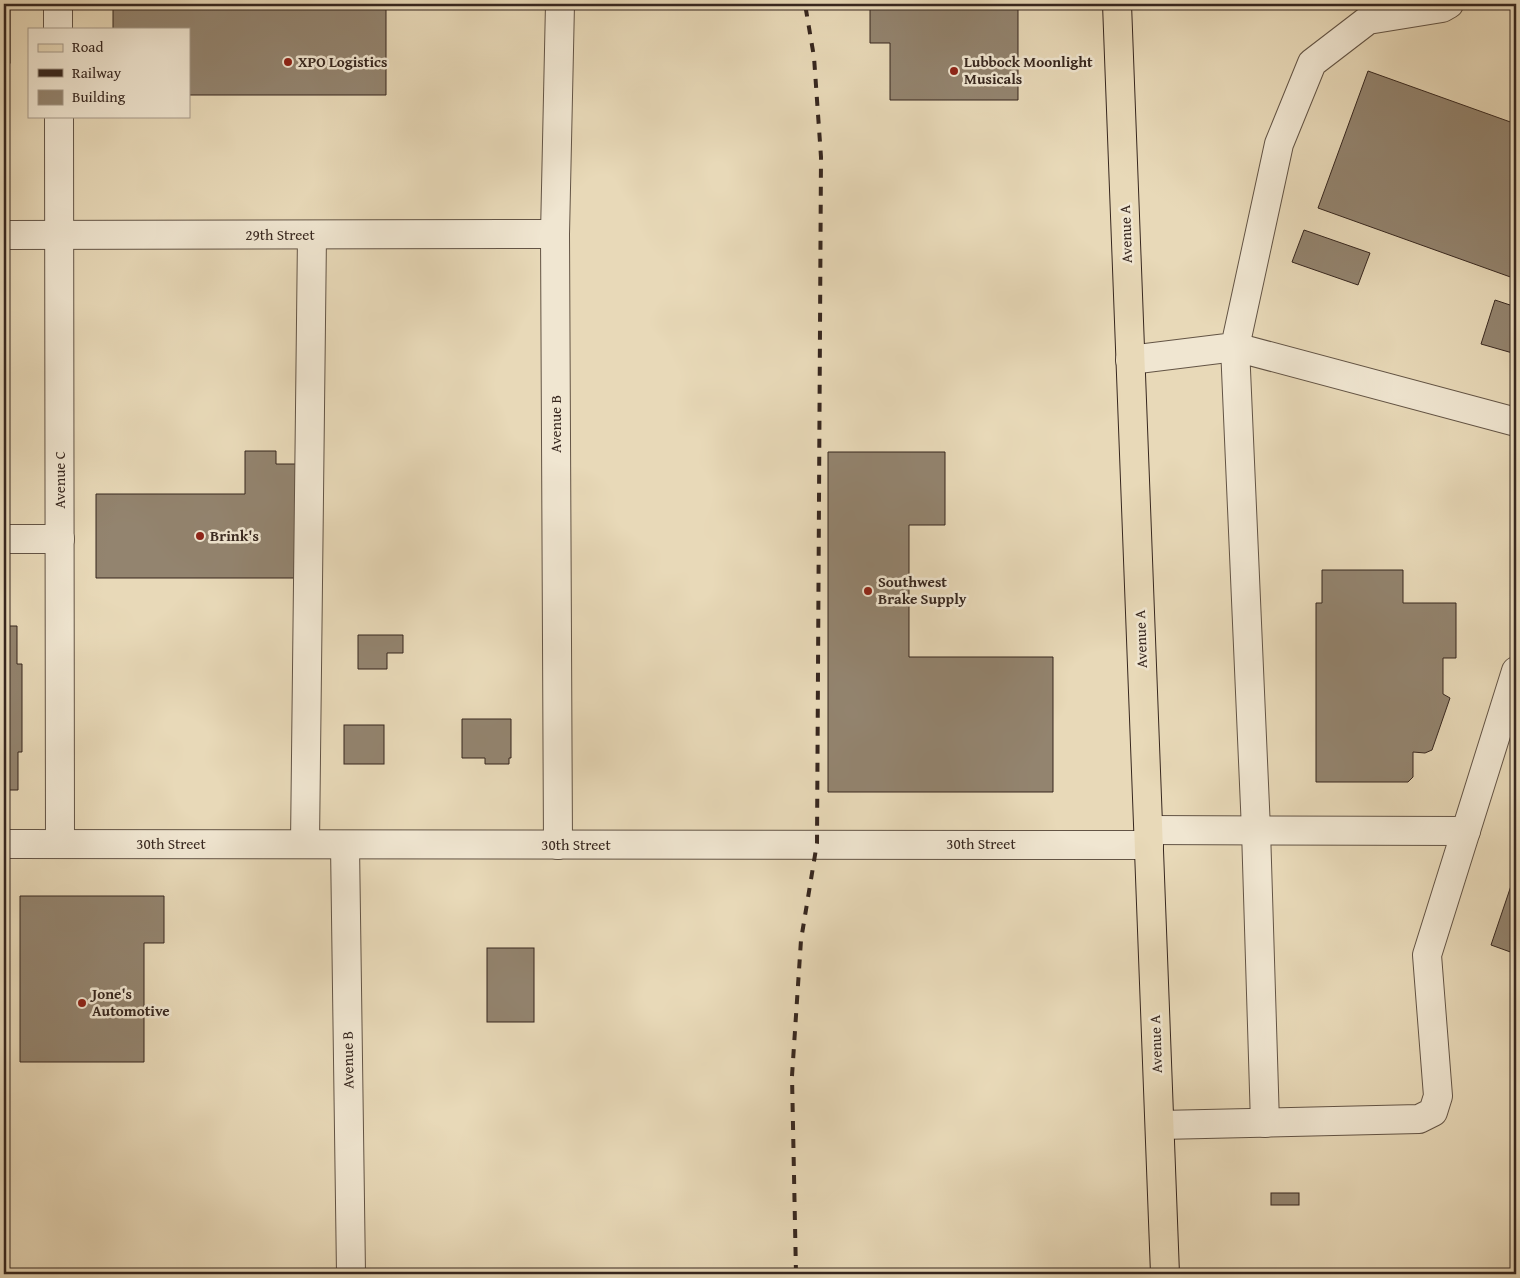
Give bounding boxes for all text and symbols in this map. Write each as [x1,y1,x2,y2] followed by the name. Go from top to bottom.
[28,28,190,118] legend
[72,36,103,57] text: Road
[298,51,387,72] place label: XPO Logistics
[964,51,1093,89] place label: Lubbock Moonlight Musicals
[282,56,294,68] marker: XPO Logistics
[72,62,122,83] text: Railway
[948,65,960,77] marker: Lubbock Moonlight Musicals
[72,86,126,107] text: Building
[1114,204,1137,264] street label: Avenue A
[245,224,315,245] street label: 29th Street
[545,395,566,453] street label: Avenue B
[49,451,70,509] street label: Avenue C
[210,525,259,546] place label: Brink's
[194,530,206,542] marker: Brink's
[878,571,967,609] place label: Southwest Brake Supply
[862,585,874,597] marker: Southwest Brake Supply
[1129,609,1152,669] street label: Avenue A
[136,833,206,854] street label: 30th Street
[946,833,1016,854] street label: 30th Street
[541,834,611,855] street label: 30th Street
[89,983,170,1021] place label: Jone's Automotive
[76,997,88,1009] marker: Jone's Automotive
[1144,1014,1167,1074] street label: Avenue A
[336,1031,359,1089] street label: Avenue B

